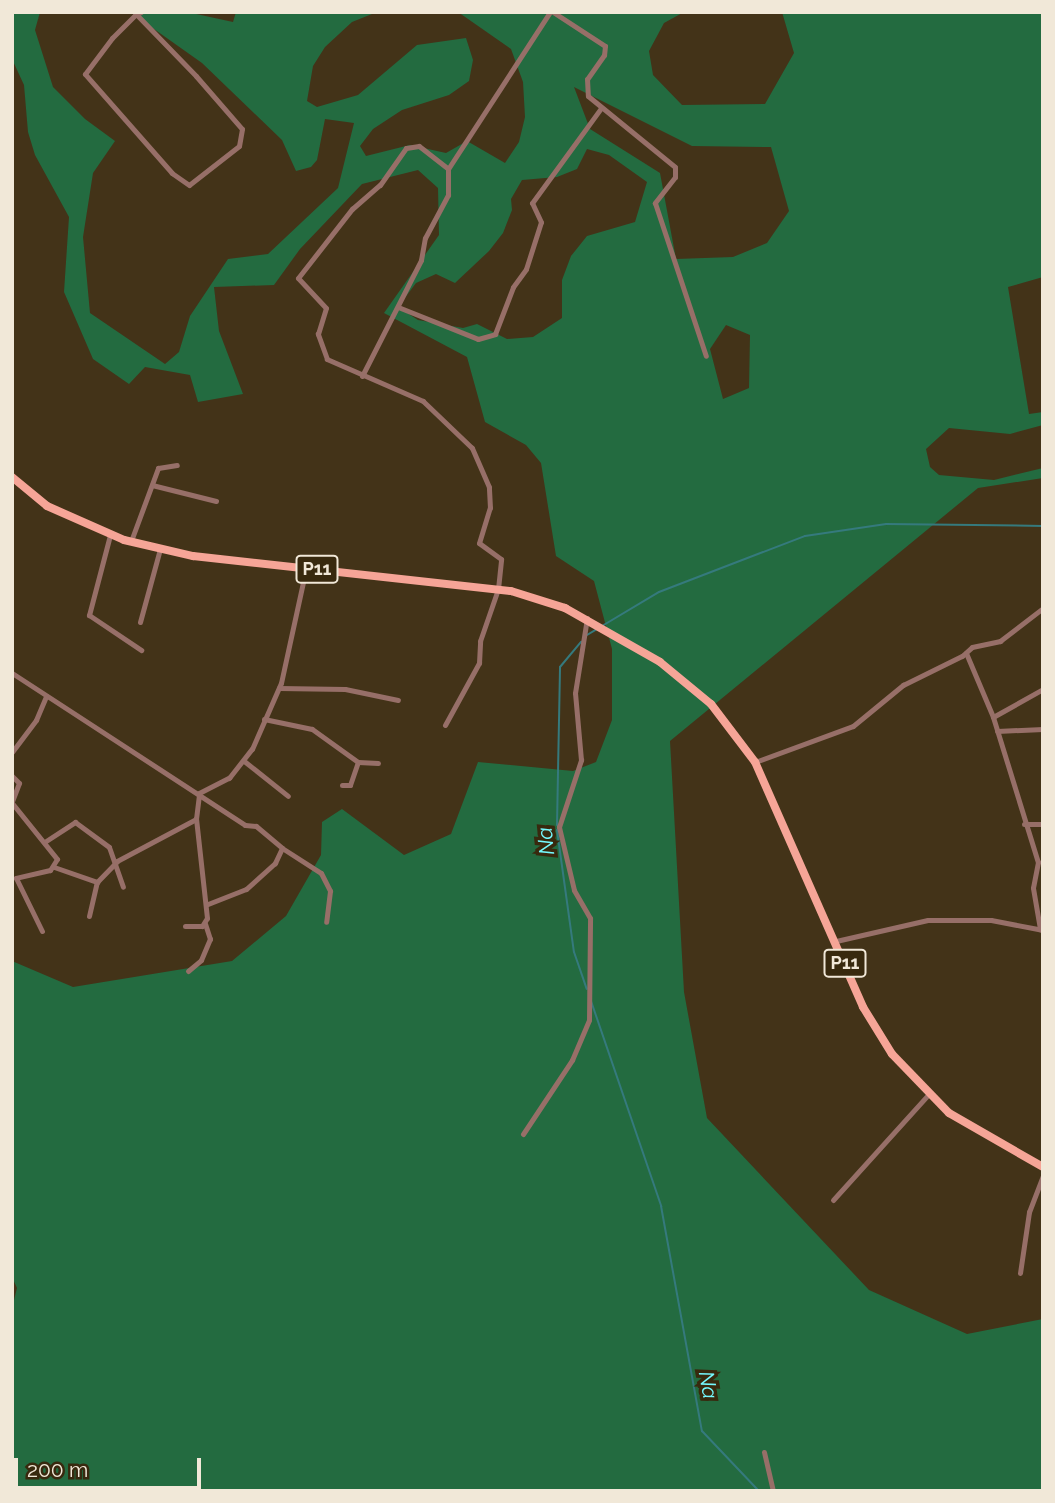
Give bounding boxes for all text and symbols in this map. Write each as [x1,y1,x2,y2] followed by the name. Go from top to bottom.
[294,554,340,584] road number: P11
[532,826,560,856] water label: Na
[822,948,868,978] road number: P11
[693,1369,723,1401] water label: Na
[18,1444,205,1488] scale bar
[27,1457,88,1482] text: 200 m

